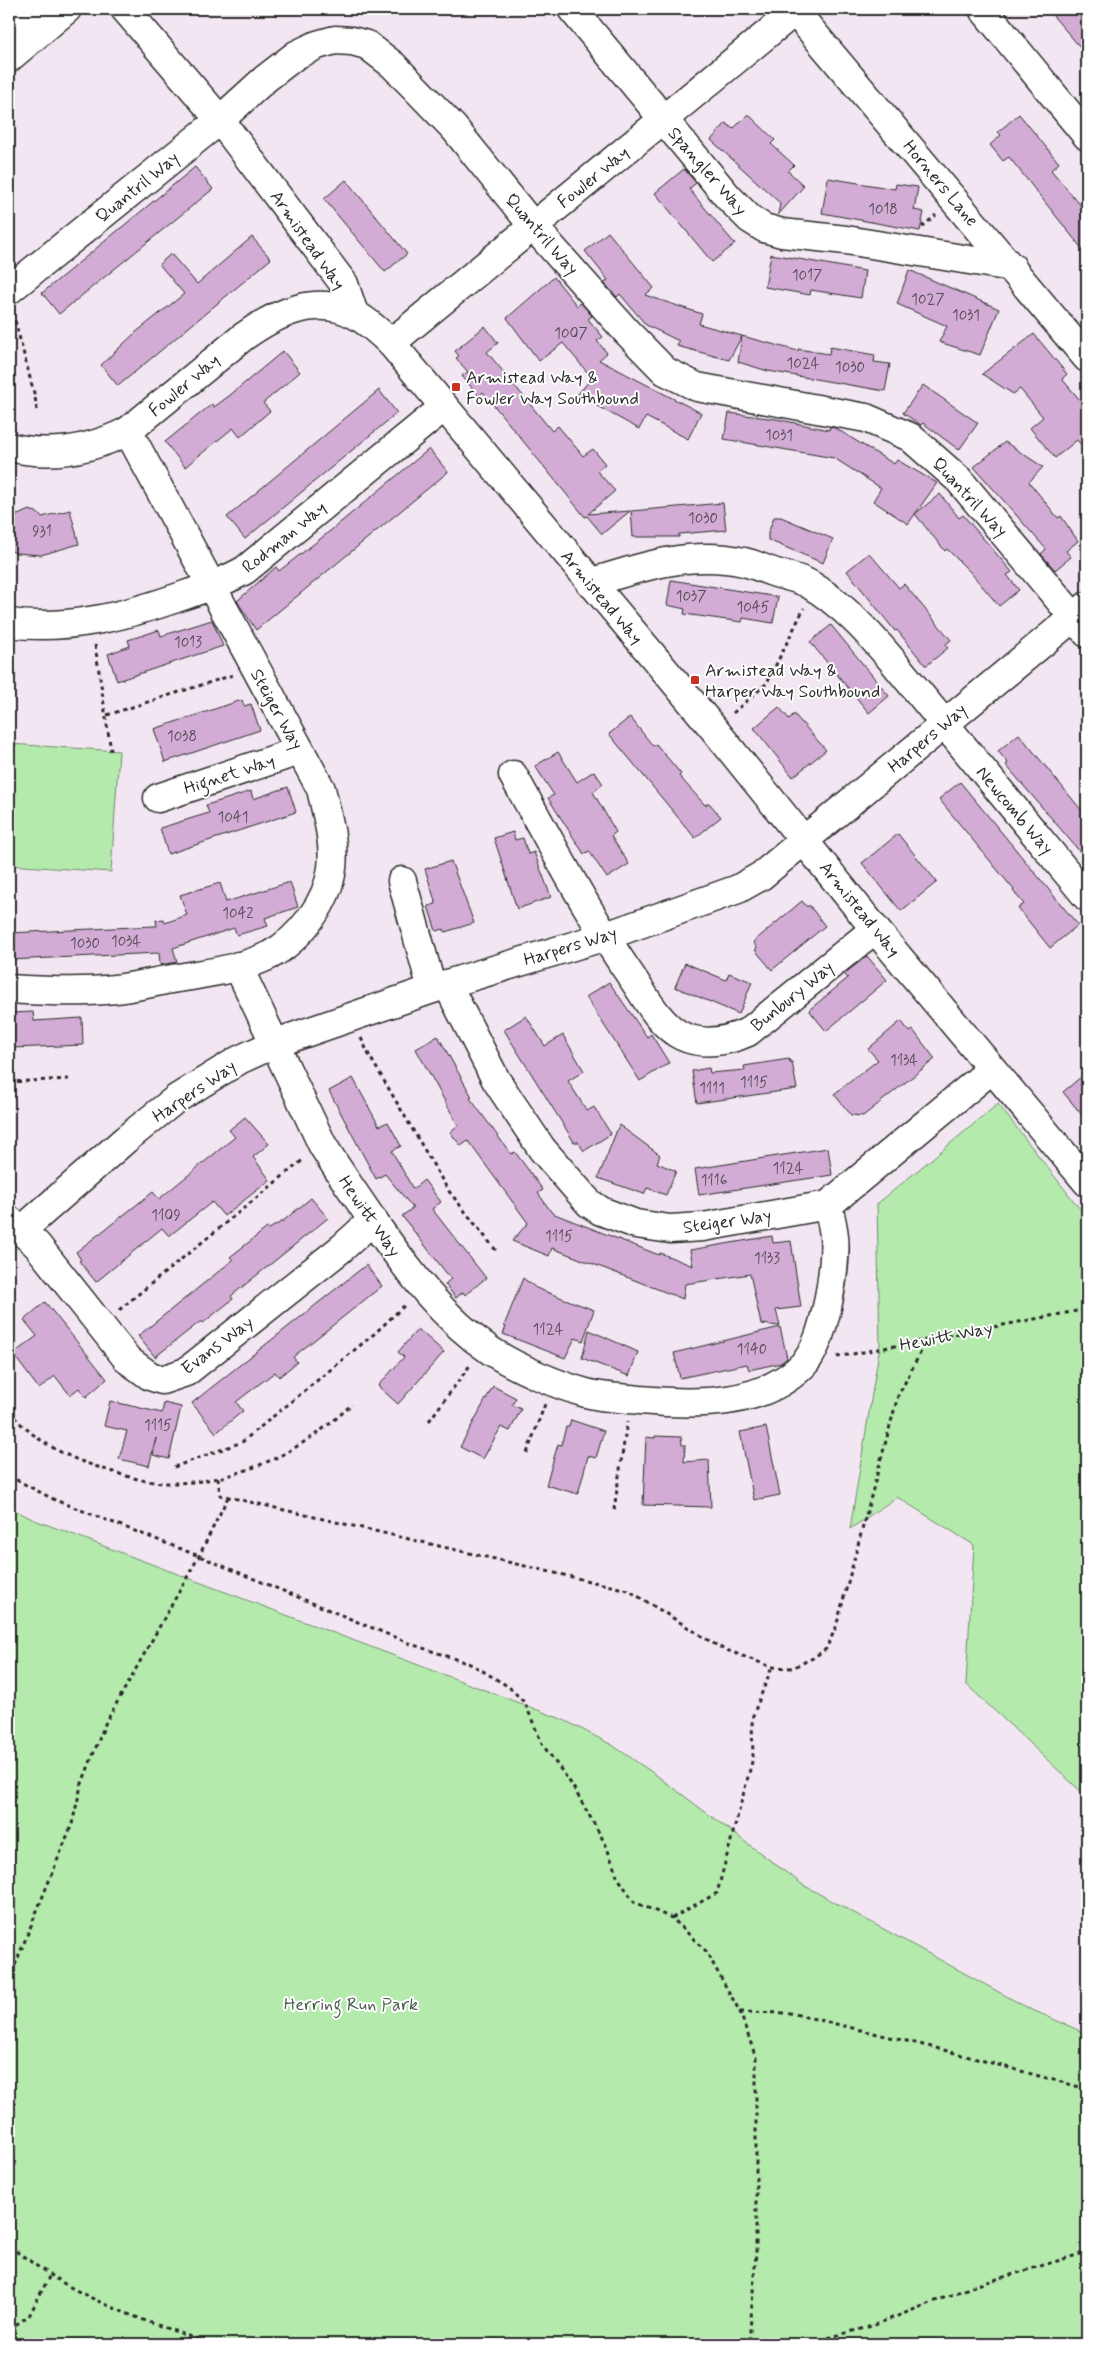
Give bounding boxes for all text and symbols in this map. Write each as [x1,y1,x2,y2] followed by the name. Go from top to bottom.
[662,122,752,221] street label: Spangler Way
[897,135,984,232] street label: Horners Lane
[553,141,635,214] street label: Fowler Way
[91,147,184,229] street label: Quantril Way
[264,186,350,295] street label: Armistead Way
[499,189,583,281] street label: Quantril Way
[868,200,898,220] house number: 1018
[792,266,822,286] house number: 1017
[911,290,945,310] house number: 1027
[952,306,980,326] house number: 1031
[554,324,588,344] house number: 1007
[144,349,225,423] street label: Fowler Way
[787,354,820,374] house number: 1024
[835,358,865,378] house number: 1030
[466,366,639,411] place label: Armistead Way & Fowler Way Southbound
[450,381,462,393] marker: Armistead Way & Fowler Way Southbound
[765,426,793,446] house number: 1031
[926,453,1013,543] street label: Quantril Way
[237,496,332,579] street label: Rodman Way
[688,509,718,529] house number: 1030
[32,522,52,542] house number: 931
[555,545,648,650] street label: Armistead Way
[676,587,706,607] house number: 1037
[736,598,770,618] house number: 1045
[174,633,202,653] house number: 1013
[705,659,880,704] place label: Armistead Way & Harper Way Southbound
[244,665,308,754] street label: Steiger Way
[689,674,701,686] marker: Armistead Way & Harper Way Southbound
[883,699,972,779] street label: Harpers Way
[167,727,197,747] house number: 1038
[181,749,279,803] street label: Hignet Way
[970,761,1058,860] street label: Newcomb Way
[218,808,248,828] house number: 1041
[813,857,905,962] street label: Armistead Way
[222,904,254,924] house number: 1042
[521,921,620,973] street label: Harpers Way
[111,932,141,952] house number: 1034
[70,934,100,954] house number: 1030
[746,956,839,1038] street label: Bunbury Way
[890,1051,918,1071] house number: 1134
[148,1055,241,1129] street label: Harpers Way
[740,1073,768,1093] house number: 1115
[699,1079,725,1099] house number: 1111
[773,1159,804,1179] house number: 1124
[332,1171,406,1262] street label: Hewitt Way
[701,1171,728,1191] house number: 1116
[681,1204,773,1240] street label: Steiger Way
[151,1206,181,1226] house number: 1109
[545,1227,573,1247] house number: 1115
[754,1249,780,1269] house number: 1133
[177,1311,259,1381] street label: Evans Way
[898,1316,995,1358] street label: Hewitt Way
[533,1320,564,1340] house number: 1124
[737,1340,767,1360] house number: 1140
[144,1416,172,1436] house number: 1115
[284,1993,418,2019] park label: Herring Run Park

